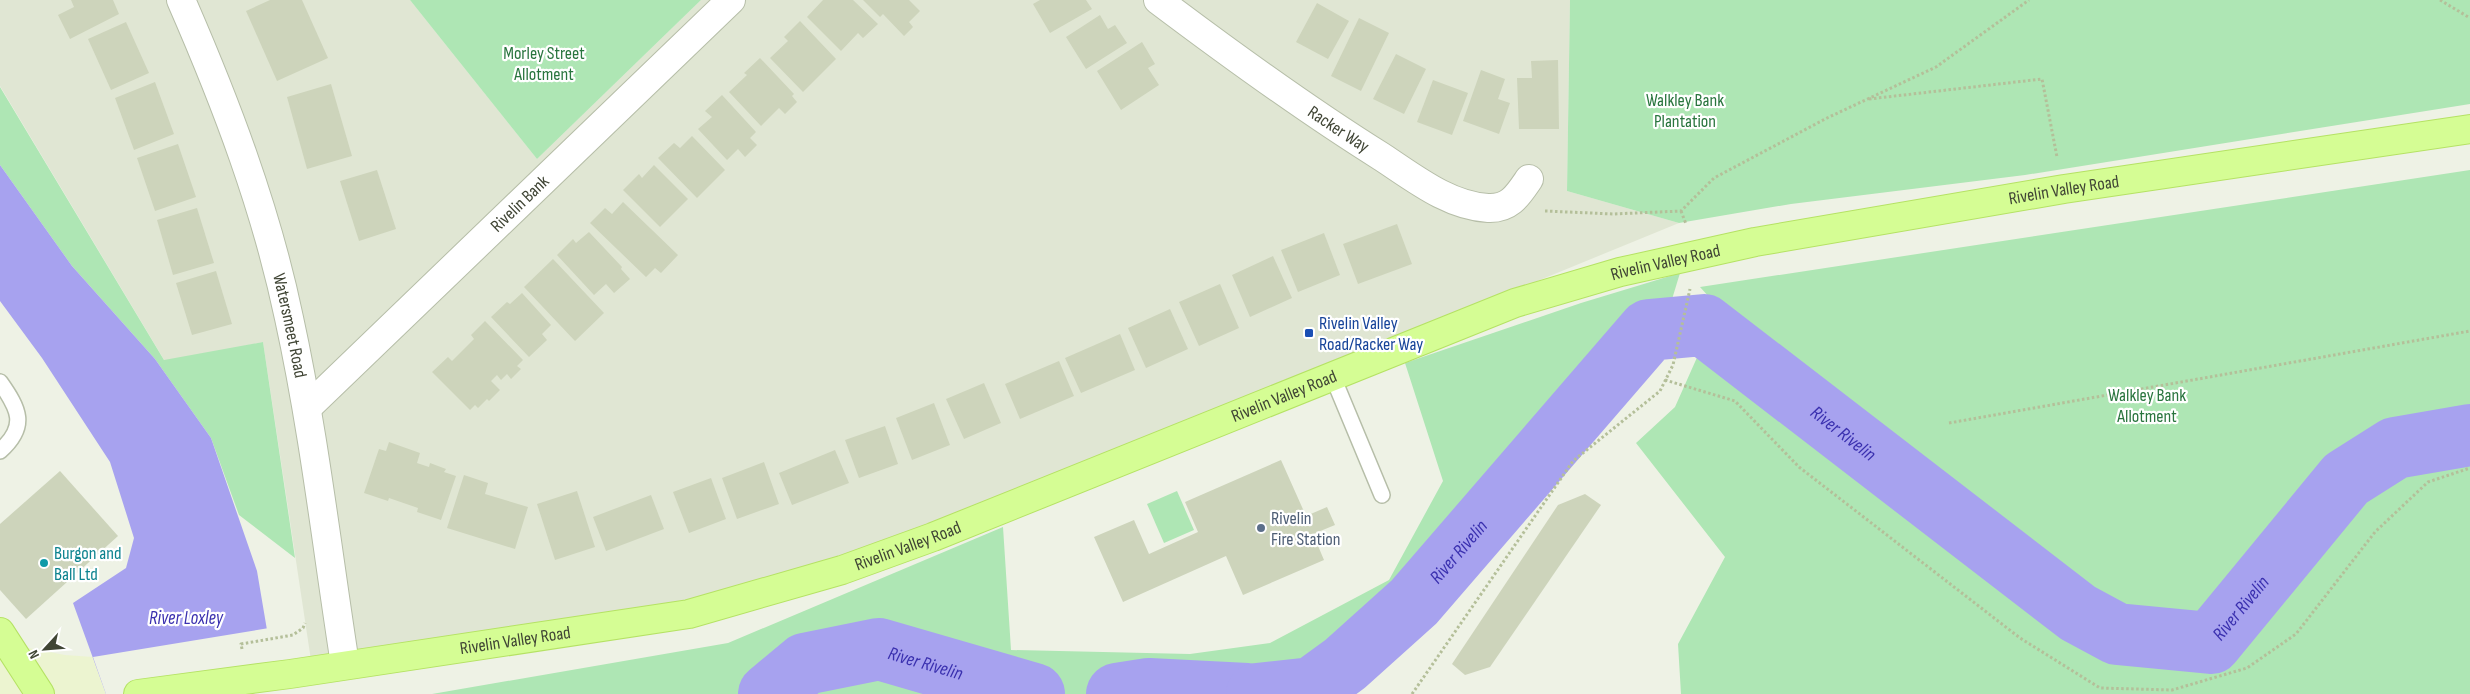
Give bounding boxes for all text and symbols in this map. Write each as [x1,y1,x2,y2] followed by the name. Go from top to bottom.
[503,43,585,85] park label: Morley Street Allotment
[1646,90,1724,132] park label: Walkley Bank Plantation
[1304,102,1373,157] street label: Racker Way
[486,171,554,237] street label: Rivelin Bank
[2007,171,2120,209] street label: Rivelin Valley Road
[1608,240,1722,285] street label: Rivelin Valley Road
[268,271,311,380] street label: Watersmeet Road
[1319,313,1423,355] place label: Rivelin Valley Road/Racker Way
[1303,327,1315,339] marker: Rivelin Valley Road/Racker Way
[1228,366,1340,427] street label: Rivelin Valley Road
[2108,385,2186,427] park label: Walkley Bank Allotment
[1805,401,1880,466] water label: River Rivelin
[1271,508,1340,550] place label: Rivelin Fire Station
[1425,516,1493,589] water label: River Rivelin
[852,517,964,576] street label: Rivelin Valley Road
[1255,522,1267,534] marker: Rivelin Fire Station
[54,543,122,585] place label: Burgon and Ball Ltd
[38,557,50,569] marker: Burgon and Ball Ltd
[2208,572,2274,646] water label: River Rivelin
[149,607,224,630] water label: River Loxley
[458,622,572,659] street label: Rivelin Valley Road
[20,624,70,674] north arrow
[885,642,965,686] water label: River Rivelin
[24,647,43,662] text: N

